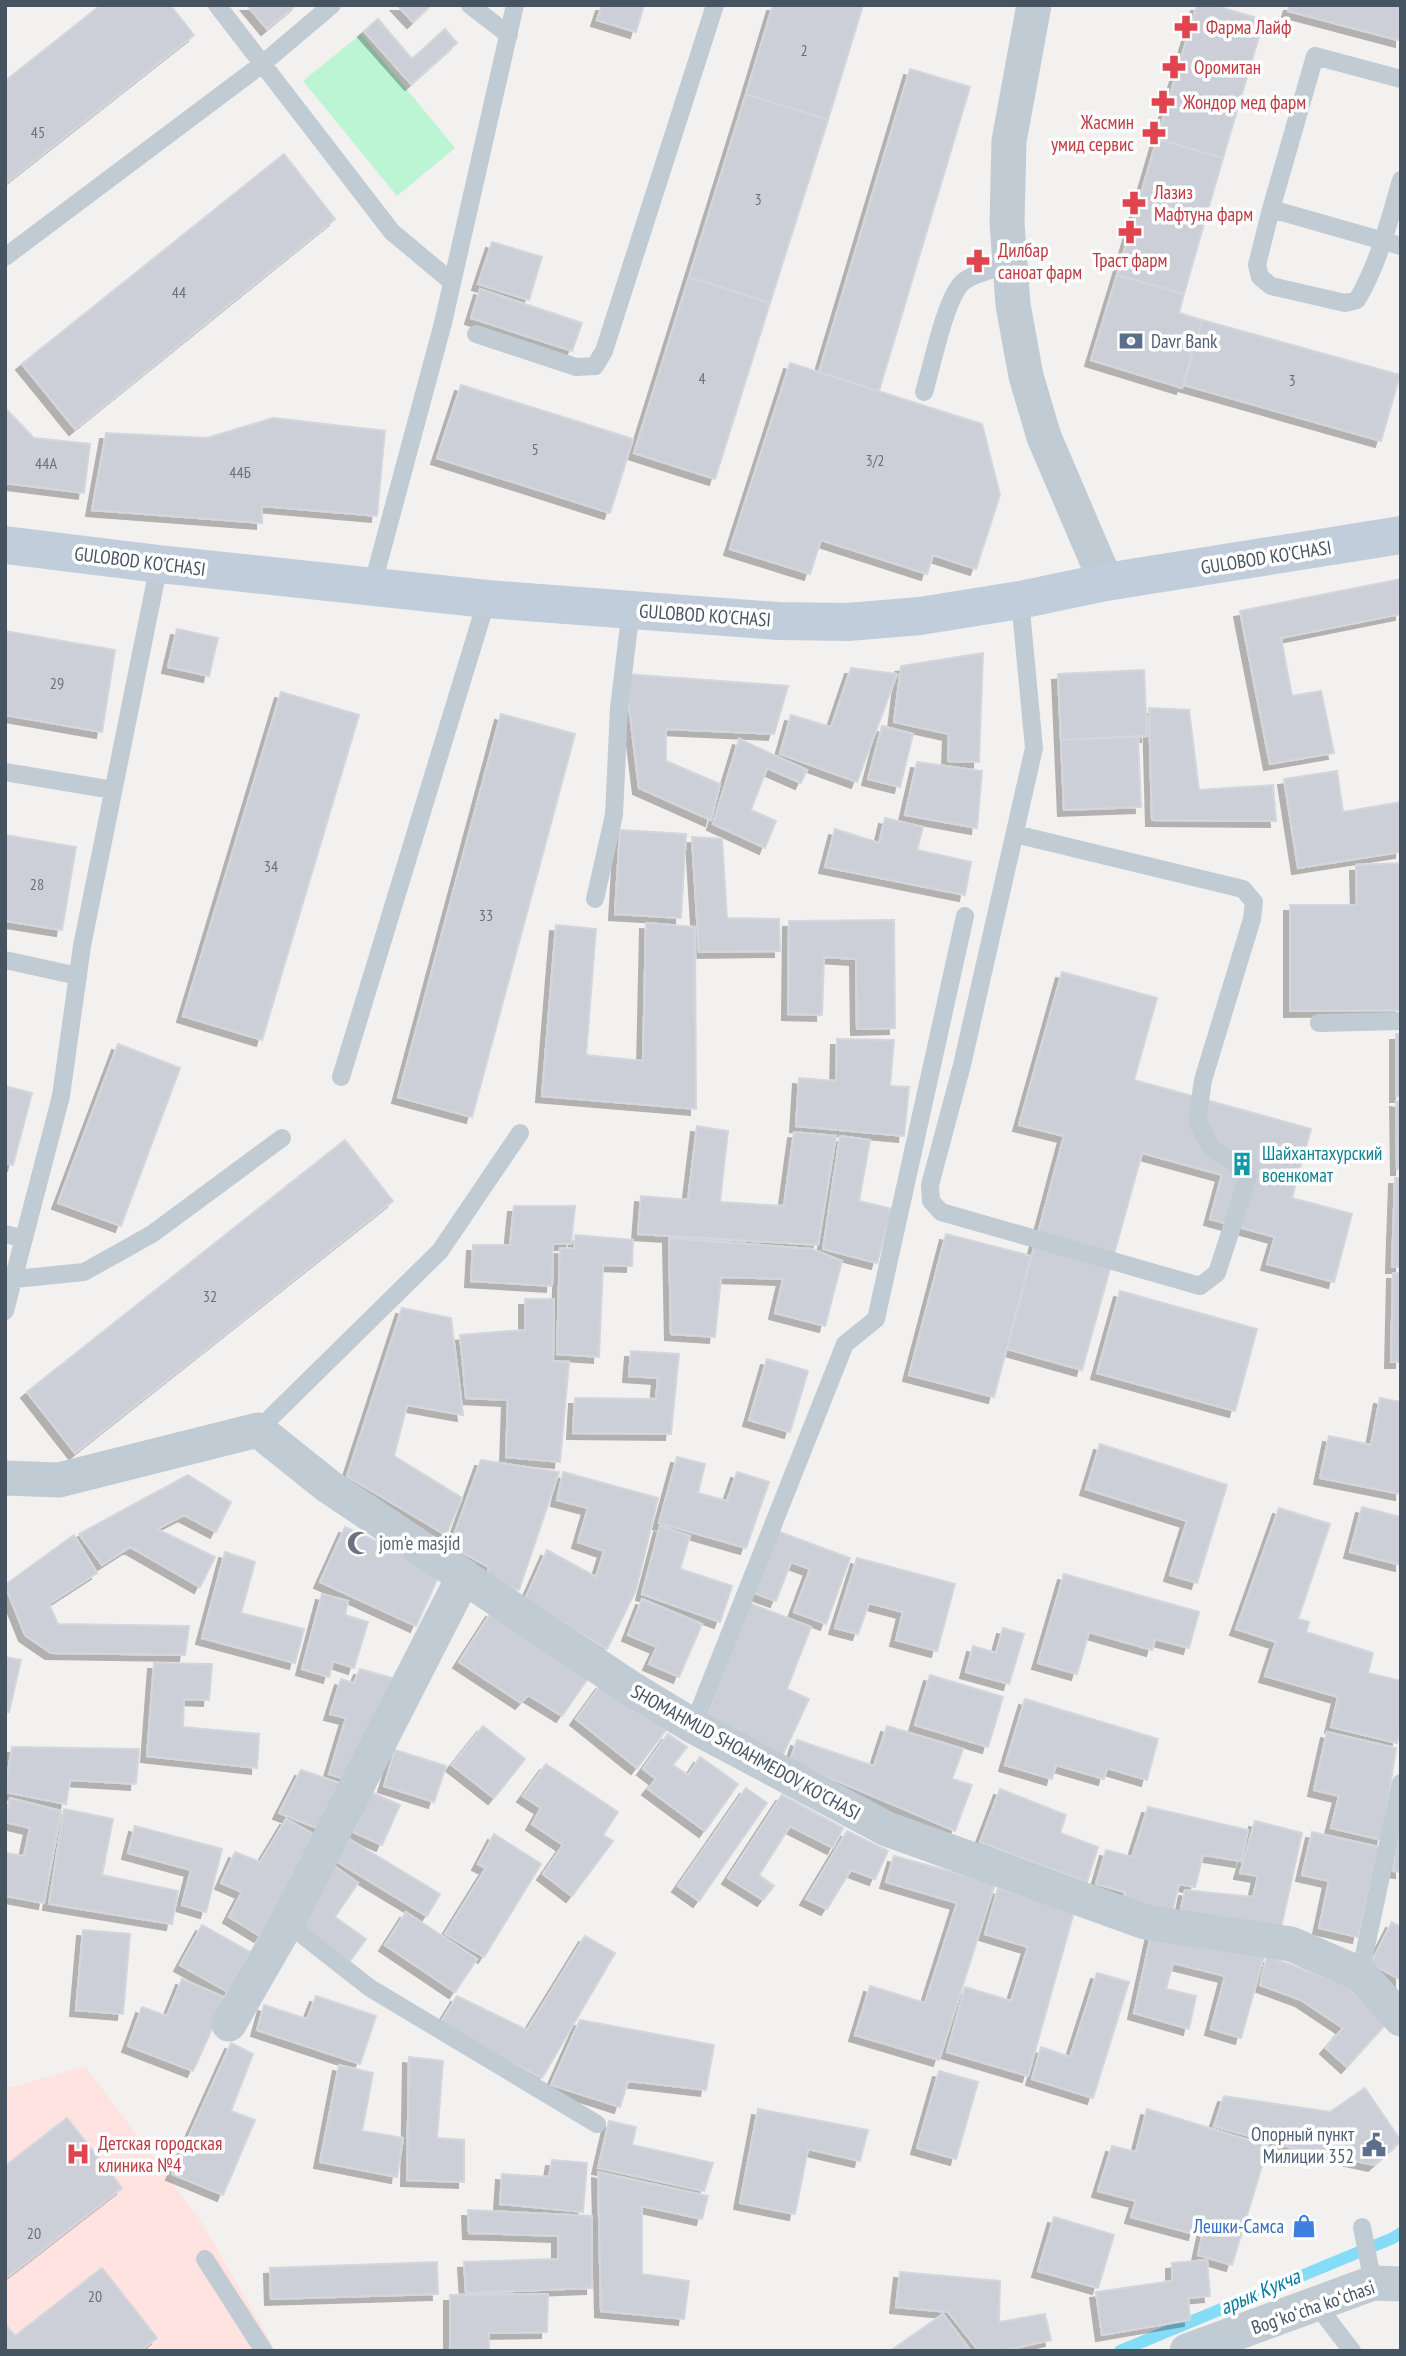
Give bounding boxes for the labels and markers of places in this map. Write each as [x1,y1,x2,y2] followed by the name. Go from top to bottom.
[1172,13,1200,41] pharmacy icon: Фарма Лайф
[1206,15,1291,39] place label: Фарма Лайф
[1160,53,1188,81] pharmacy icon: Оромитан
[1194,55,1261,79] place label: Оромитан
[1149,88,1177,116] pharmacy icon: Жондор мед фарм
[1182,90,1306,114] place label: Жондор мед фарм
[1051,110,1134,156] place label: Жасмин умид сервис
[1140,119,1168,147] pharmacy icon: Жасмин умид сервис
[1153,180,1253,226] place label: Лазиз Мафтуна фарм
[1120,189,1148,217] pharmacy icon: Лазиз Мафтуна фарм
[1116,218,1144,246] pharmacy icon: Траст фарм
[998,238,1082,284] place label: Дилбар саноат фарм
[964,247,992,275] pharmacy icon: Дилбар саноат фарм
[1092,248,1168,272] place label: Траст фарм
[1117,327,1145,355] bank icon: Davr Bank
[1151,329,1218,353] place label: Davr Bank
[1262,1141,1382,1187] place label: Шайхантахурский военкомат
[1228,1150,1256,1178] building icon: Шайхантахурский военкомат
[345,1529,373,1557] mosque icon: jom'e masjid
[379,1531,460,1555] place label: jom'e masjid
[1251,2122,1355,2168] place label: Опорный пункт Милиции 352
[98,2131,222,2177] place label: Детская городская клиника №4
[1360,2131,1388,2159] public building icon: Опорный пункт Милиции 352
[64,2140,92,2168] hospital icon: Детская городская клиника №4
[1290,2212,1318,2240] shop icon: Лешки-Самса
[1193,2214,1284,2238] place label: Лешки-Самса

